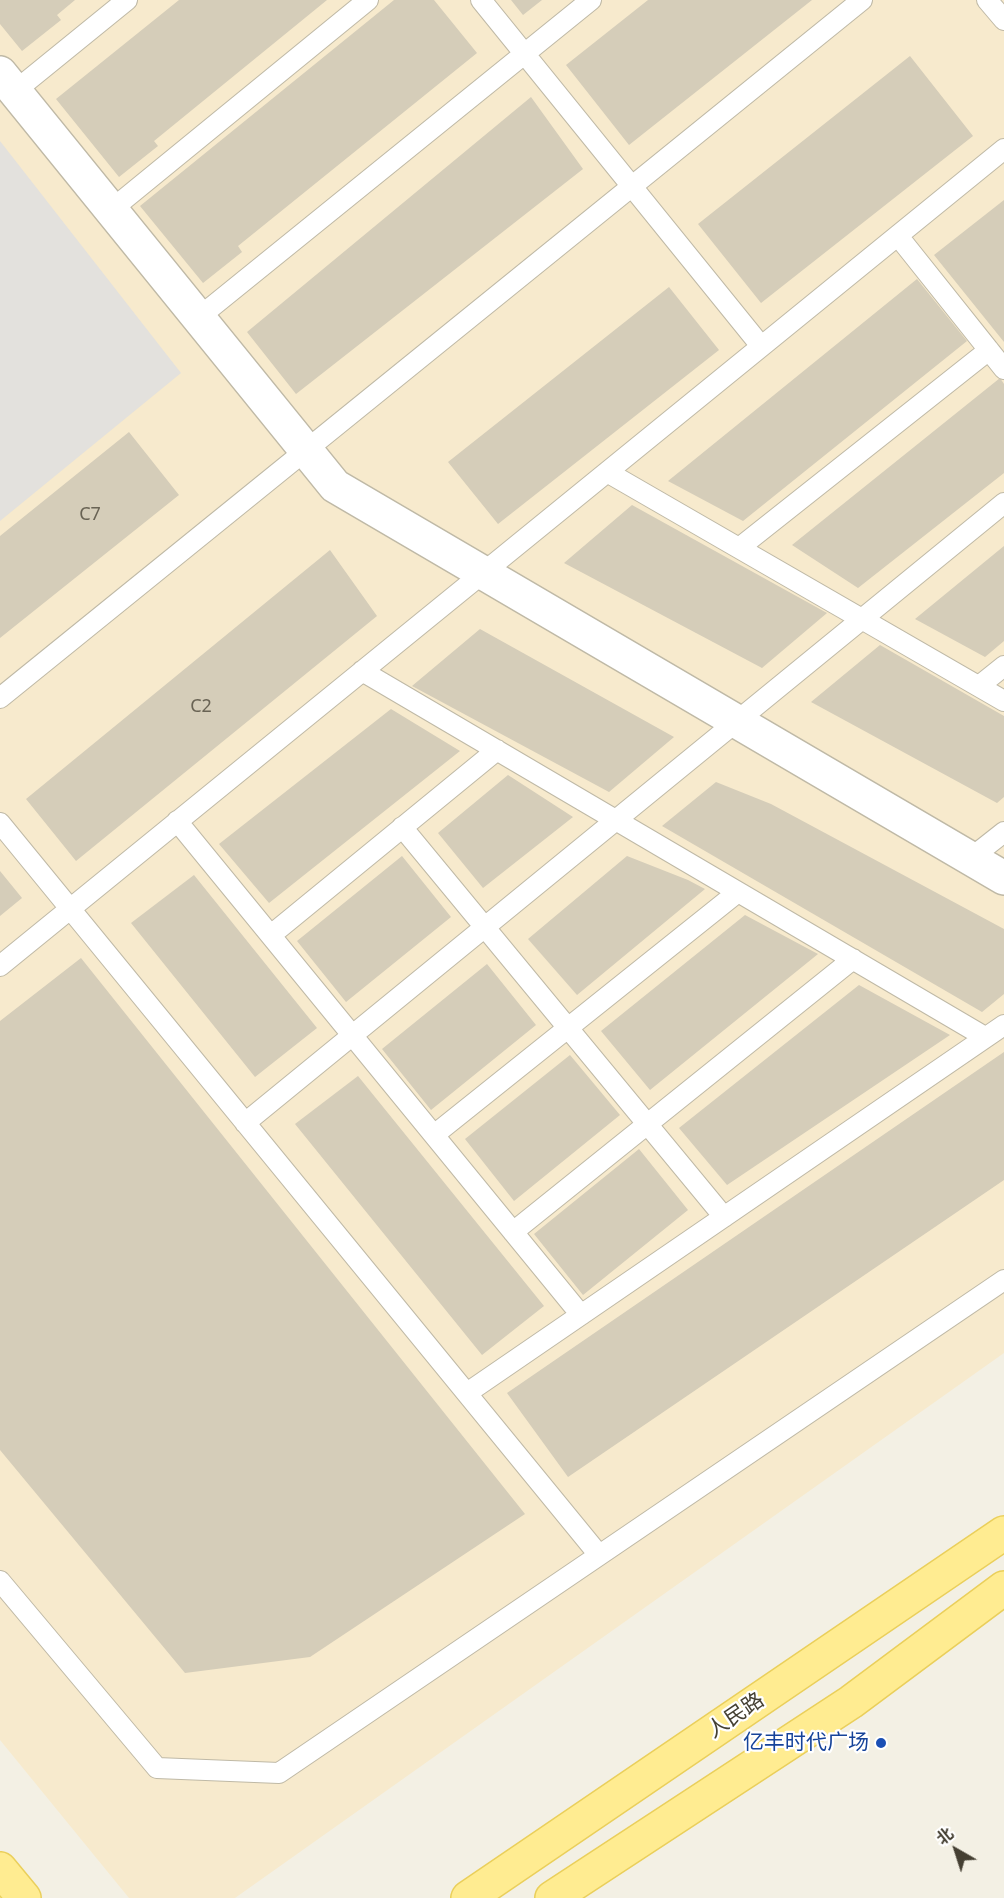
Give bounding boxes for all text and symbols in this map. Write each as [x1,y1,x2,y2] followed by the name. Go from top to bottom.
[79,504,101,526] house number: C7
[190,696,212,718] house number: C2
[703,1688,769,1744] street label: 人民路
[743,1730,869,1756] place label: 亿丰时代广场
[874,1736,888,1750] marker: 亿丰时代广场
[926,1820,986,1880] north arrow
[932,1822,958,1850] text: 北

